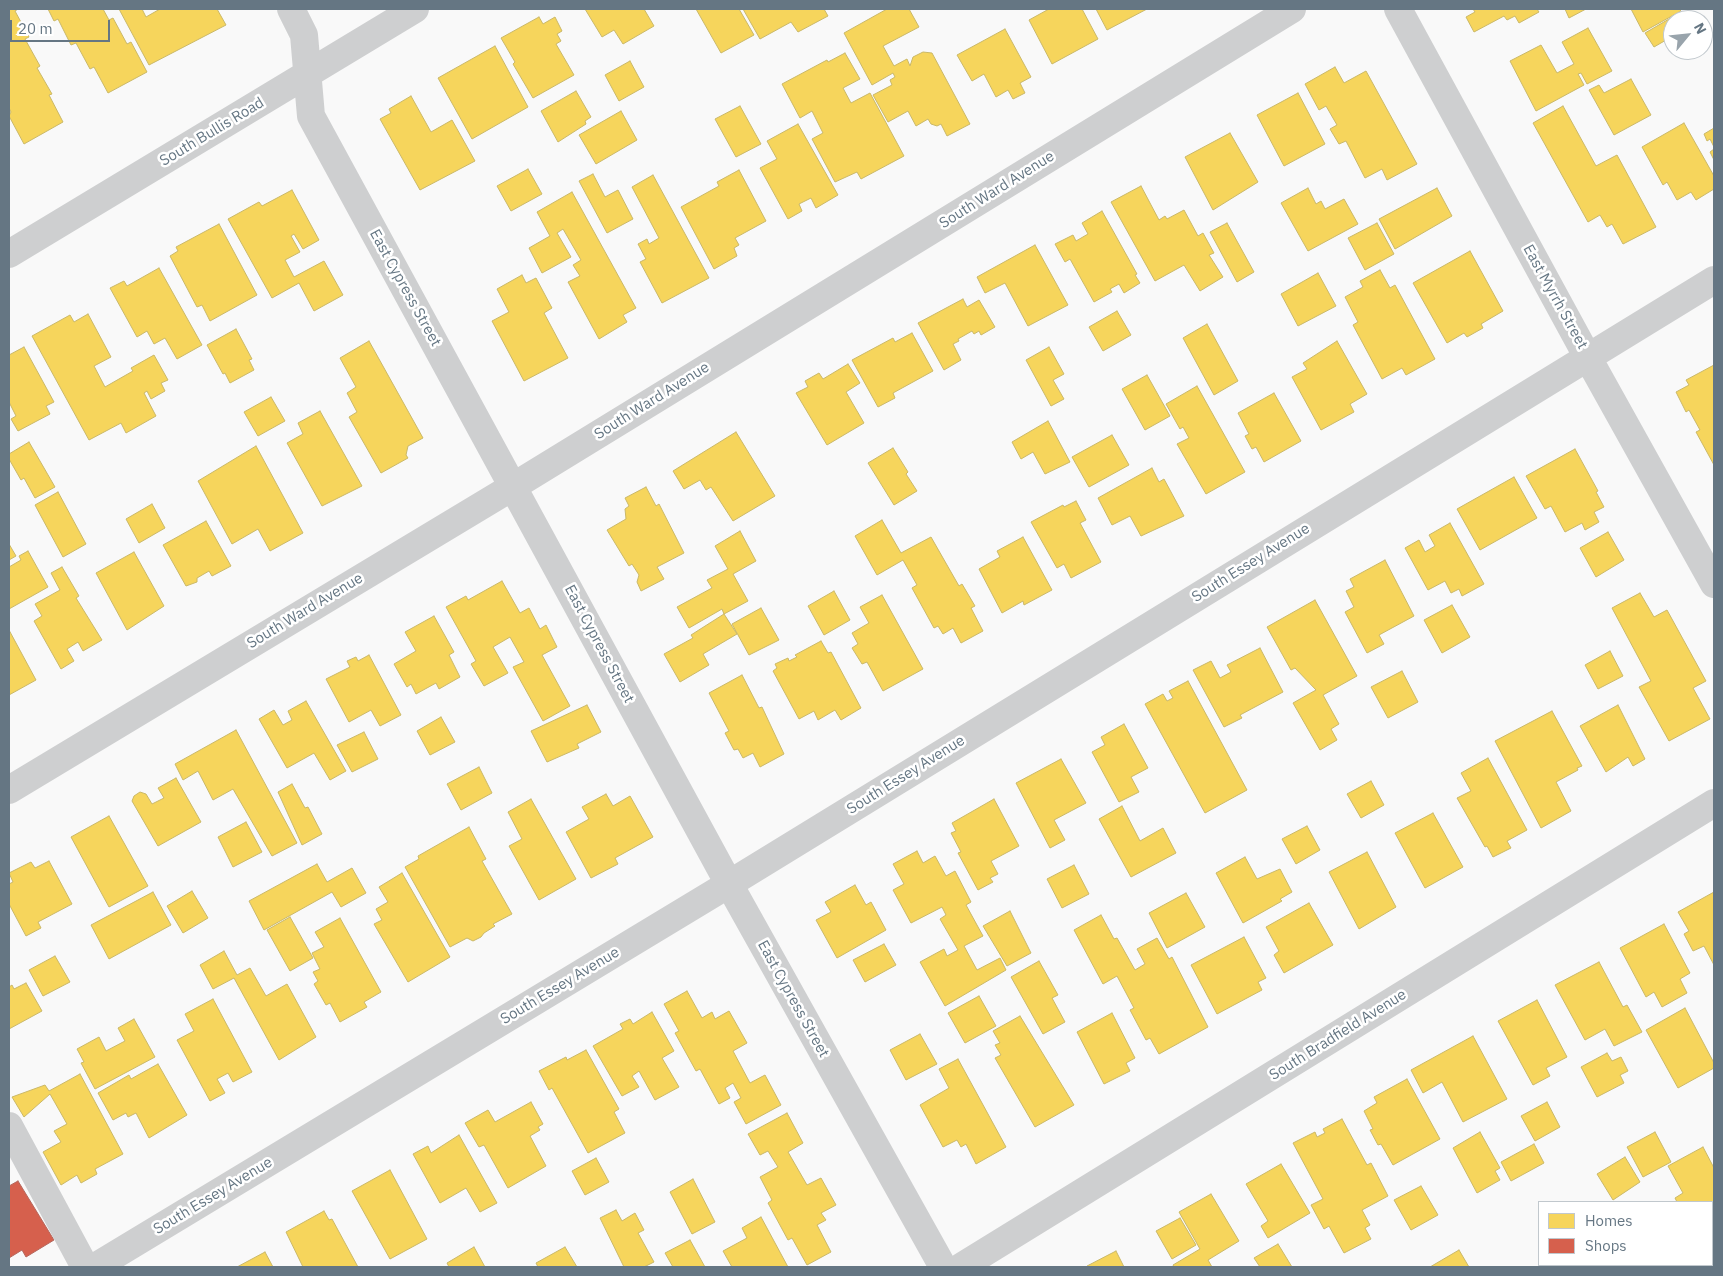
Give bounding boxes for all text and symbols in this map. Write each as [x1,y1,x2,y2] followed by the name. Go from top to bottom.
[12,10,112,42] scale bar
[1663,10,1713,60] north arrow
[18,19,53,38] text: 20 m
[1690,20,1711,37] text: N
[157,94,267,170] street label: South Bullis Road
[936,147,1058,233] street label: South Ward Avenue
[365,226,445,350] street label: East Cypress Street
[1519,242,1591,352] street label: East Myrrh Street
[591,358,713,444] street label: South Ward Avenue
[1189,519,1313,607] street label: South Essey Avenue
[244,569,366,653] street label: South Ward Avenue
[560,582,638,706] street label: East Cypress Street
[844,731,968,819] street label: South Essey Avenue
[753,937,833,1061] street label: East Cypress Street
[497,943,623,1029] street label: South Essey Avenue
[1266,985,1410,1085] street label: South Bradfield Avenue
[150,1153,276,1239] street label: South Essey Avenue
[1538,1201,1713,1266] legend
[1585,1211,1633,1230] text: Homes
[1585,1236,1627,1255] text: Shops

